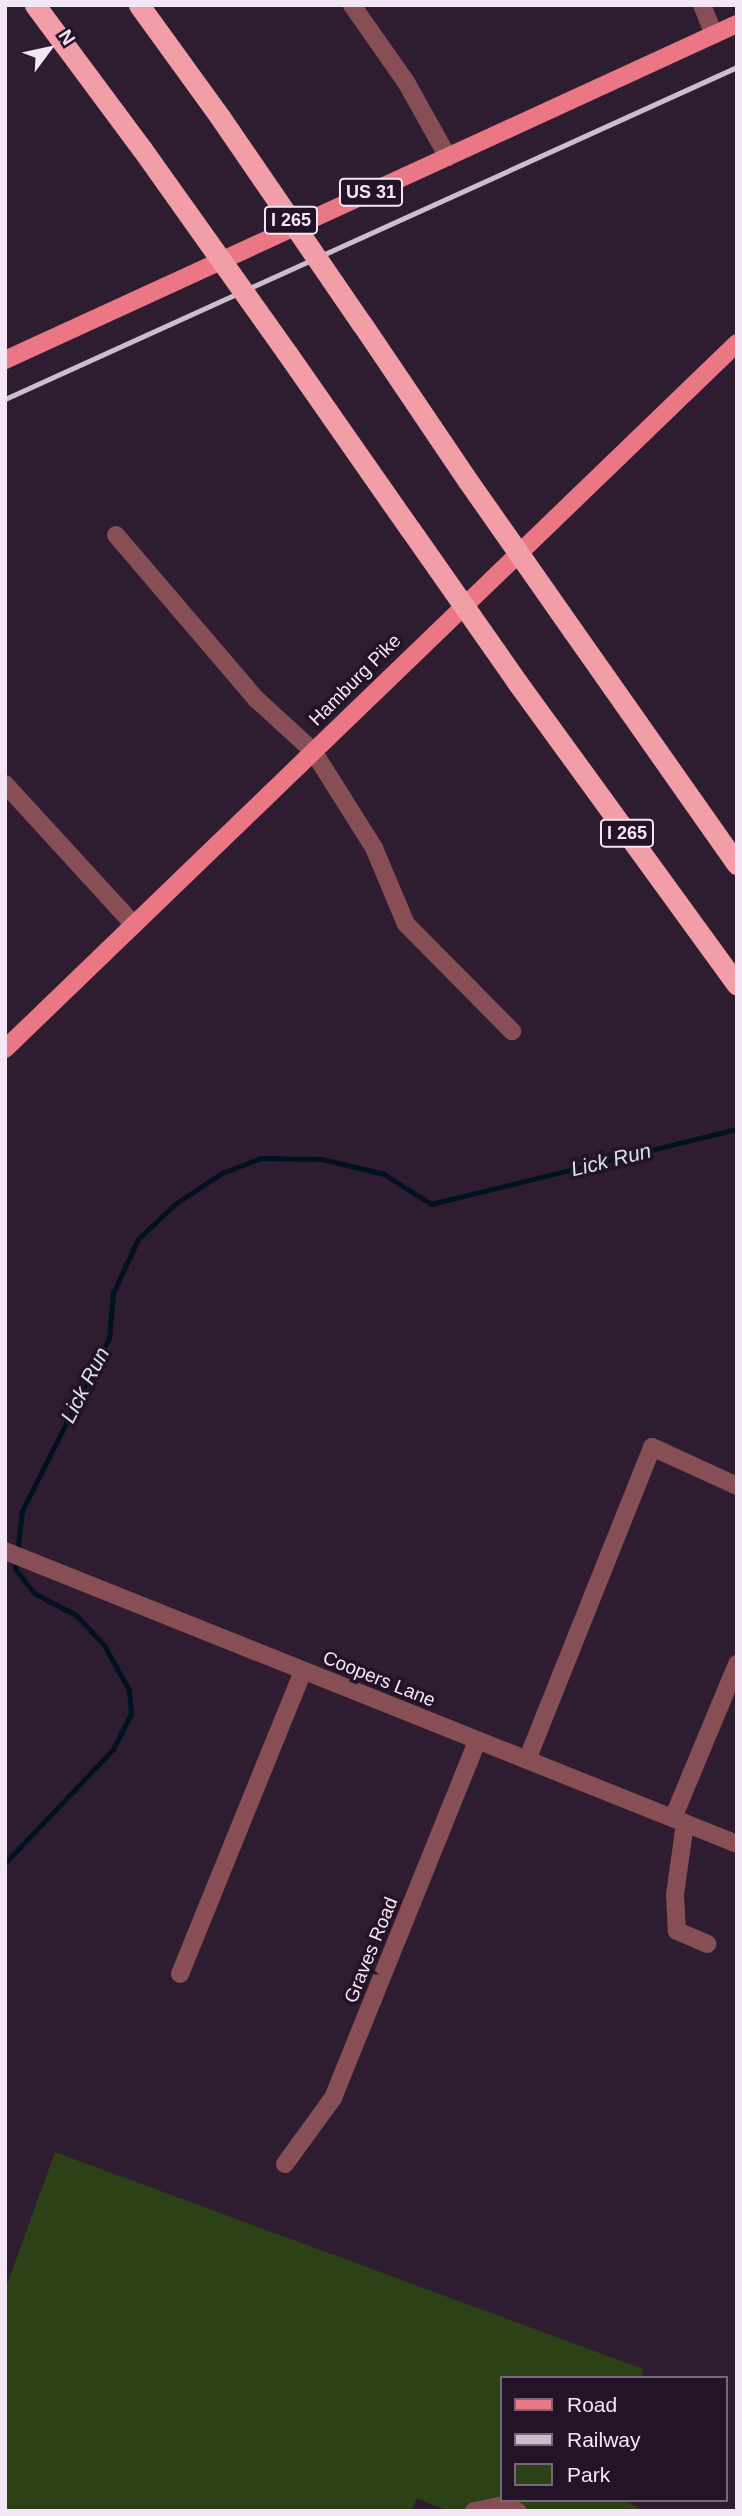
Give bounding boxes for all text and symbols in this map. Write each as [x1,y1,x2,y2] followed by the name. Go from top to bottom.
[14,14,84,84] north arrow
[54,26,80,49] text: N
[338,177,404,206] road number: US 31
[263,205,319,234] road number: I 265
[304,629,406,731] street label: Hamburg Pike
[599,818,655,848] road number: I 265
[568,1138,654,1182] water label: Lick Run
[55,1343,115,1427] water label: Lick Run
[319,1646,439,1712] street label: Coopers Lane
[339,1894,403,2006] street label: Graves Road
[500,2376,728,2502] legend
[567,2393,617,2416] text: Road
[567,2428,641,2451] text: Railway
[567,2463,610,2486] text: Park

